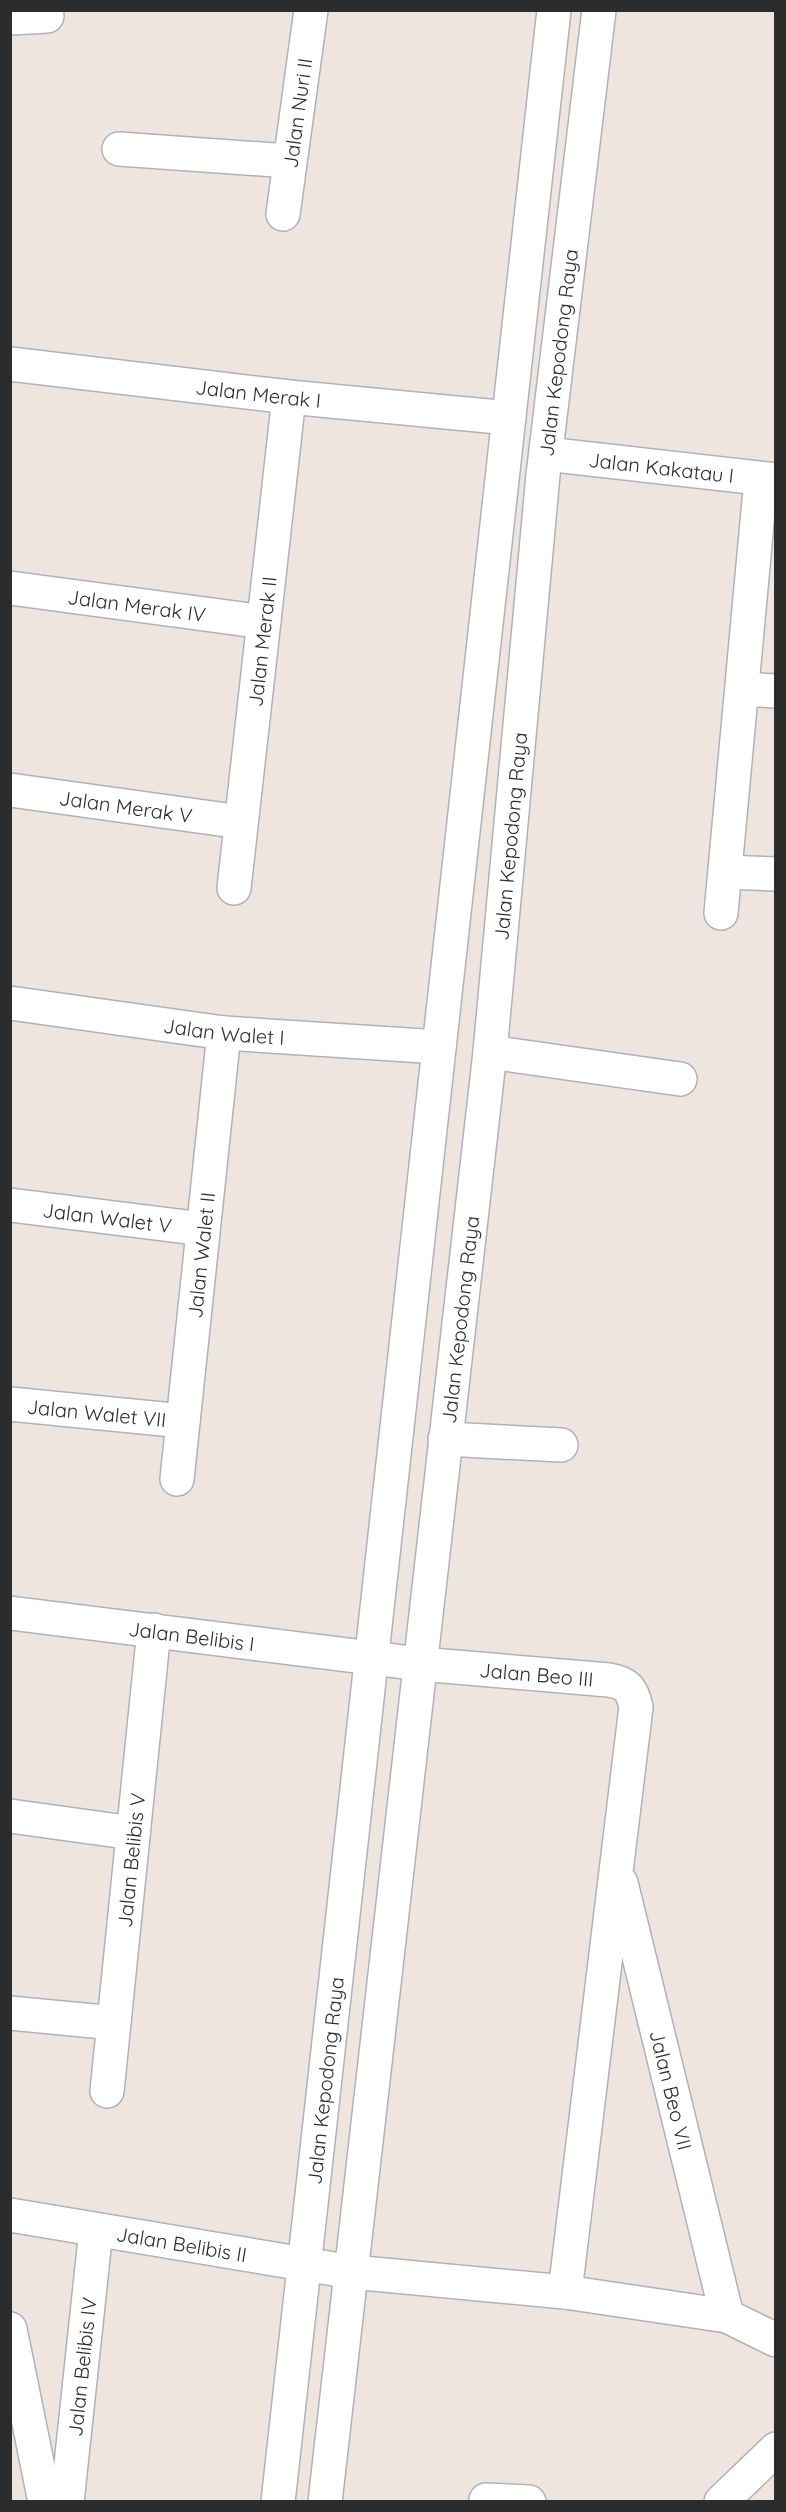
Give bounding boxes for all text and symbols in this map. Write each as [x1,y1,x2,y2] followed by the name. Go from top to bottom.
[277,56,317,170] street label: Jalan Nuri II
[533,248,583,458] street label: Jalan Kepodong Raya
[194,374,322,412] street label: Jalan Merak I
[587,446,735,488] street label: Jalan Kakatau I
[242,575,281,708] street label: Jalan Merak II
[66,583,208,627] street label: Jalan Merak IV
[488,731,532,941] street label: Jalan Kepodong Raya
[58,784,194,828] street label: Jalan Merak V
[162,1012,285,1049] street label: Jalan Walet I
[182,1191,220,1319] street label: Jalan Walet II
[41,1197,173,1238] street label: Jalan Walet V
[435,1214,484,1425] street label: Jalan Kepodong Raya
[26,1393,167,1432] street label: Jalan Walet VII
[127,1615,256,1656] street label: Jalan Belibis I
[478,1657,594,1691] street label: Jalan Beo III
[111,1792,150,1929] street label: Jalan Belibis V
[301,1975,349,2186] street label: Jalan Kepodong Raya
[645,2027,698,2152] street label: Jalan Beo VII
[115,2220,249,2267] street label: Jalan Belibis II
[62,2296,101,2438] street label: Jalan Belibis IV

